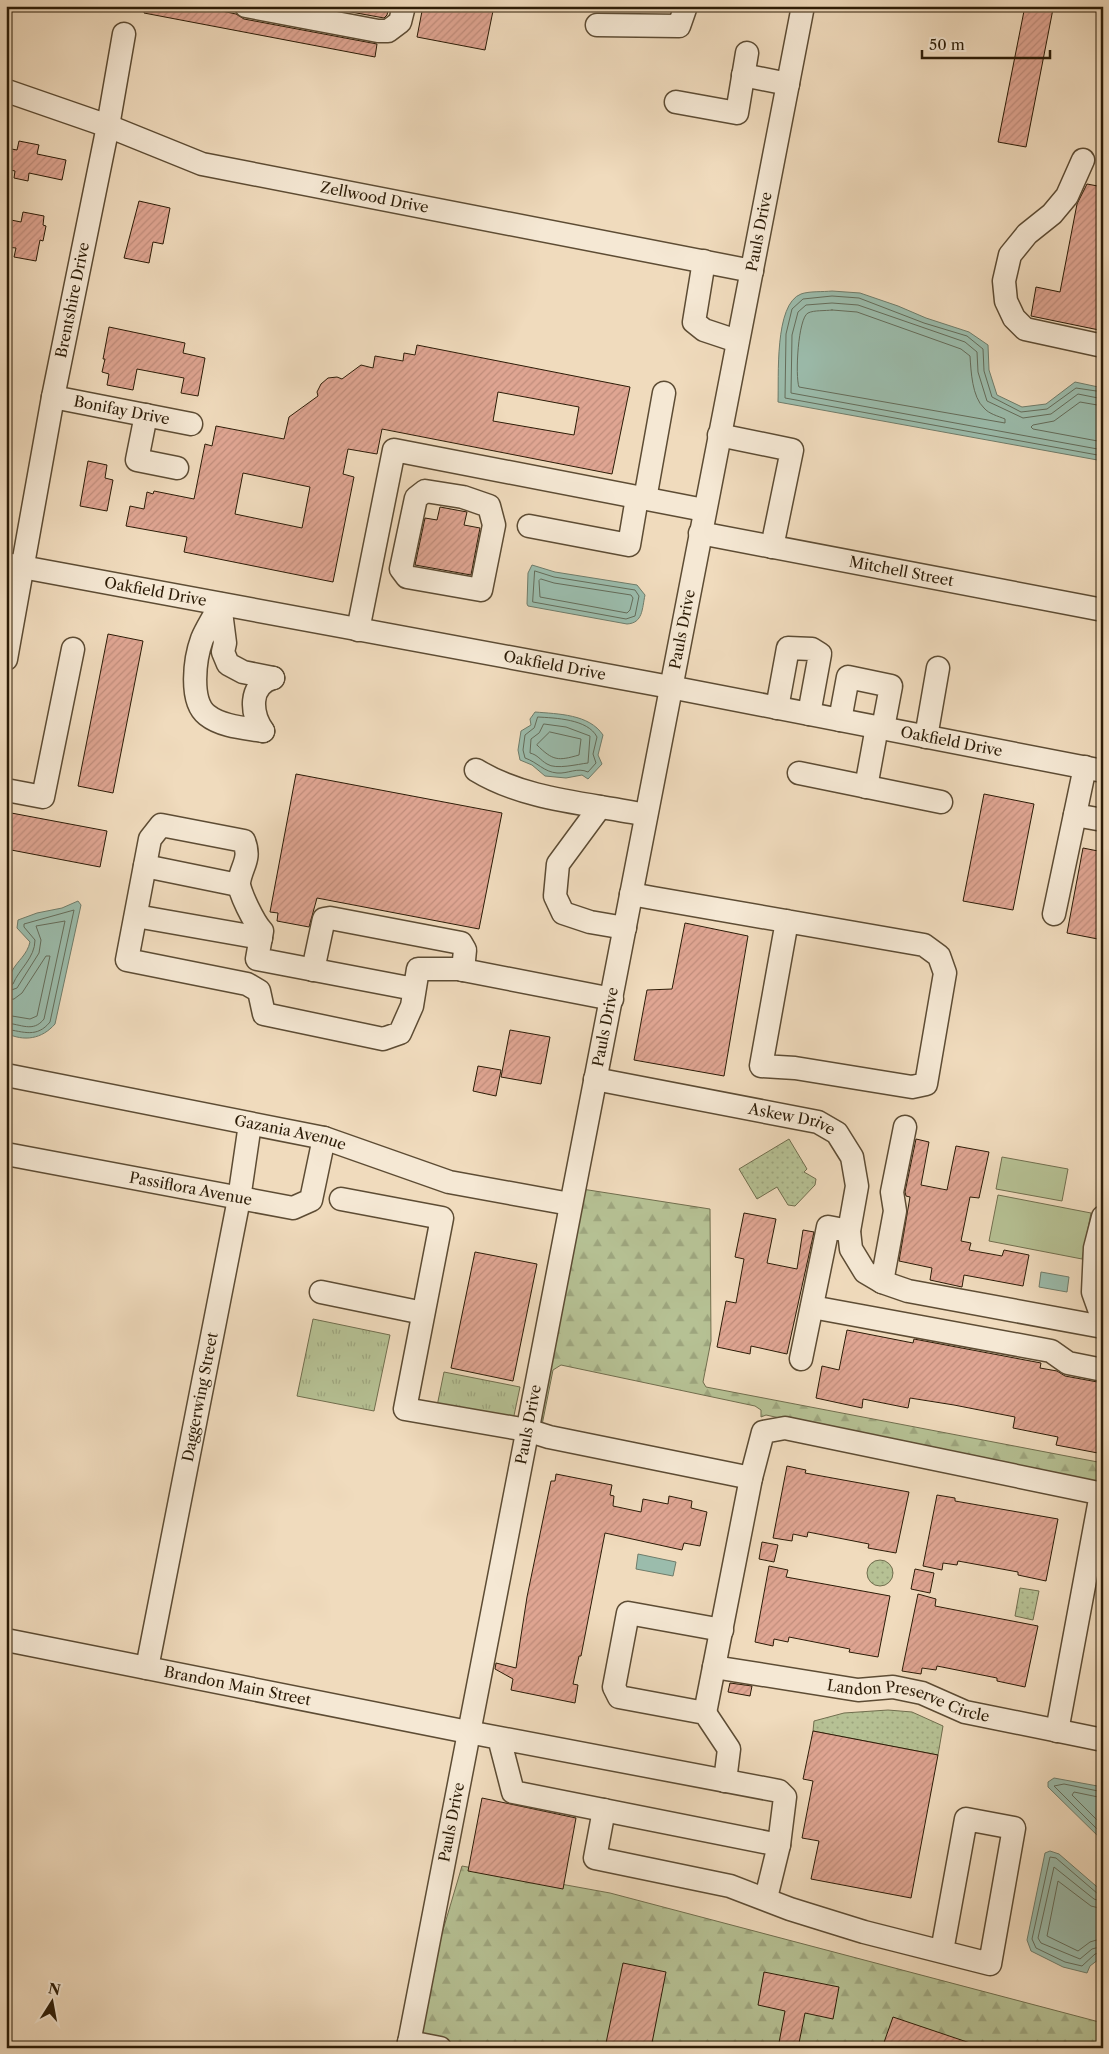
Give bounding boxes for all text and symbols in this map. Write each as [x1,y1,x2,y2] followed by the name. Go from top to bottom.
[922,28,1049,60] scale bar
[929,35,965,54] text: 50 m
[319,177,430,217] street label: Zellwood Drive
[742,190,776,273] street label: Pauls Drive
[51,240,93,360] street label: Brentshire Drive
[72,391,171,429] street label: Bonifay Drive
[848,552,956,590] street label: Mitchell Street
[103,572,208,610] street label: Oakfield Drive
[665,588,699,671] street label: Pauls Drive
[502,646,607,684] street label: Oakfield Drive
[899,722,1004,760] street label: Oakfield Drive
[588,985,622,1068] street label: Pauls Drive
[746,1099,839,1139] street label: Askew Drive
[233,1110,349,1154] street label: Gazania Avenue
[128,1167,254,1209] street label: Passiflora Avenue
[178,1330,222,1463] street label: Daggerwing Street
[511,1383,545,1466] street label: Pauls Drive
[163,1662,313,1710] street label: Brandon Main Street
[826,1675,991,1726] street label: Landon Preserve Circle
[434,1781,468,1864] street label: Pauls Drive
[28,1976,78,2026] north arrow
[47,1979,62,1999] text: N

